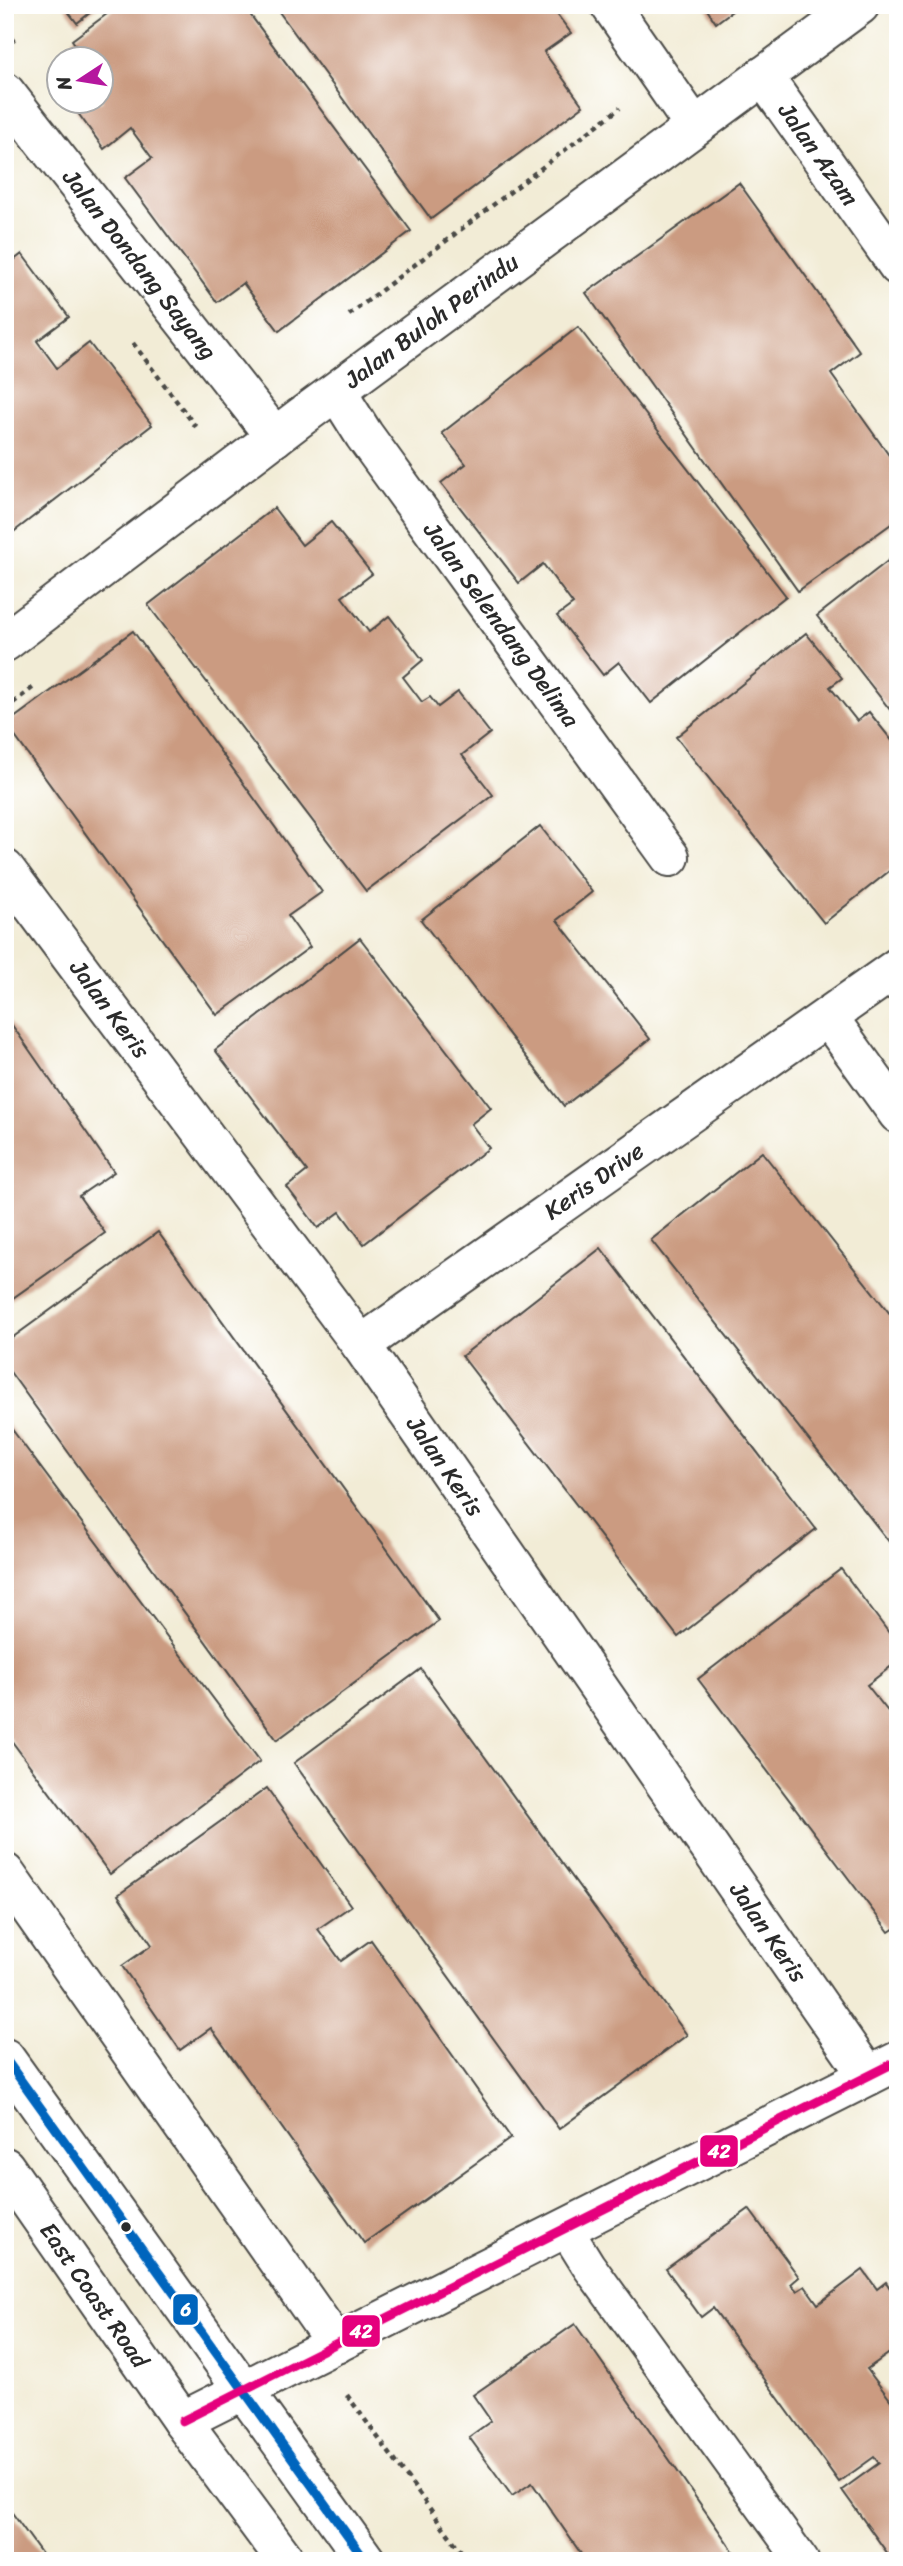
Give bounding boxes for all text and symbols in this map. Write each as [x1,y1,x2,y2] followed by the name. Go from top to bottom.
[46,46,116,116] north arrow
[46,73,82,94] text: N
[766,93,870,215] street label: Jalan Azam
[51,159,228,369] street label: Jalan Dondang Sayang
[334,242,528,400] street label: Jalan Buloh Perindu
[412,512,591,737] street label: Jalan Selendang Delima
[58,950,162,1069] street label: Jalan Keris
[535,1131,653,1231] street label: Keris Drive
[394,1406,496,1526] street label: Jalan Keris
[718,1872,819,1992] street label: Jalan Keris
[699,2134,739,2168] line badge: 42
[707,2135,730,2168] text: 42
[28,2213,161,2378] street label: East Coast Road
[119,2220,133,2234] unlabelled marker
[172,2293,199,2326] line badge: 6
[180,2293,192,2326] text: 6
[341,2314,381,2348] line badge: 42
[349,2315,372,2348] text: 42

